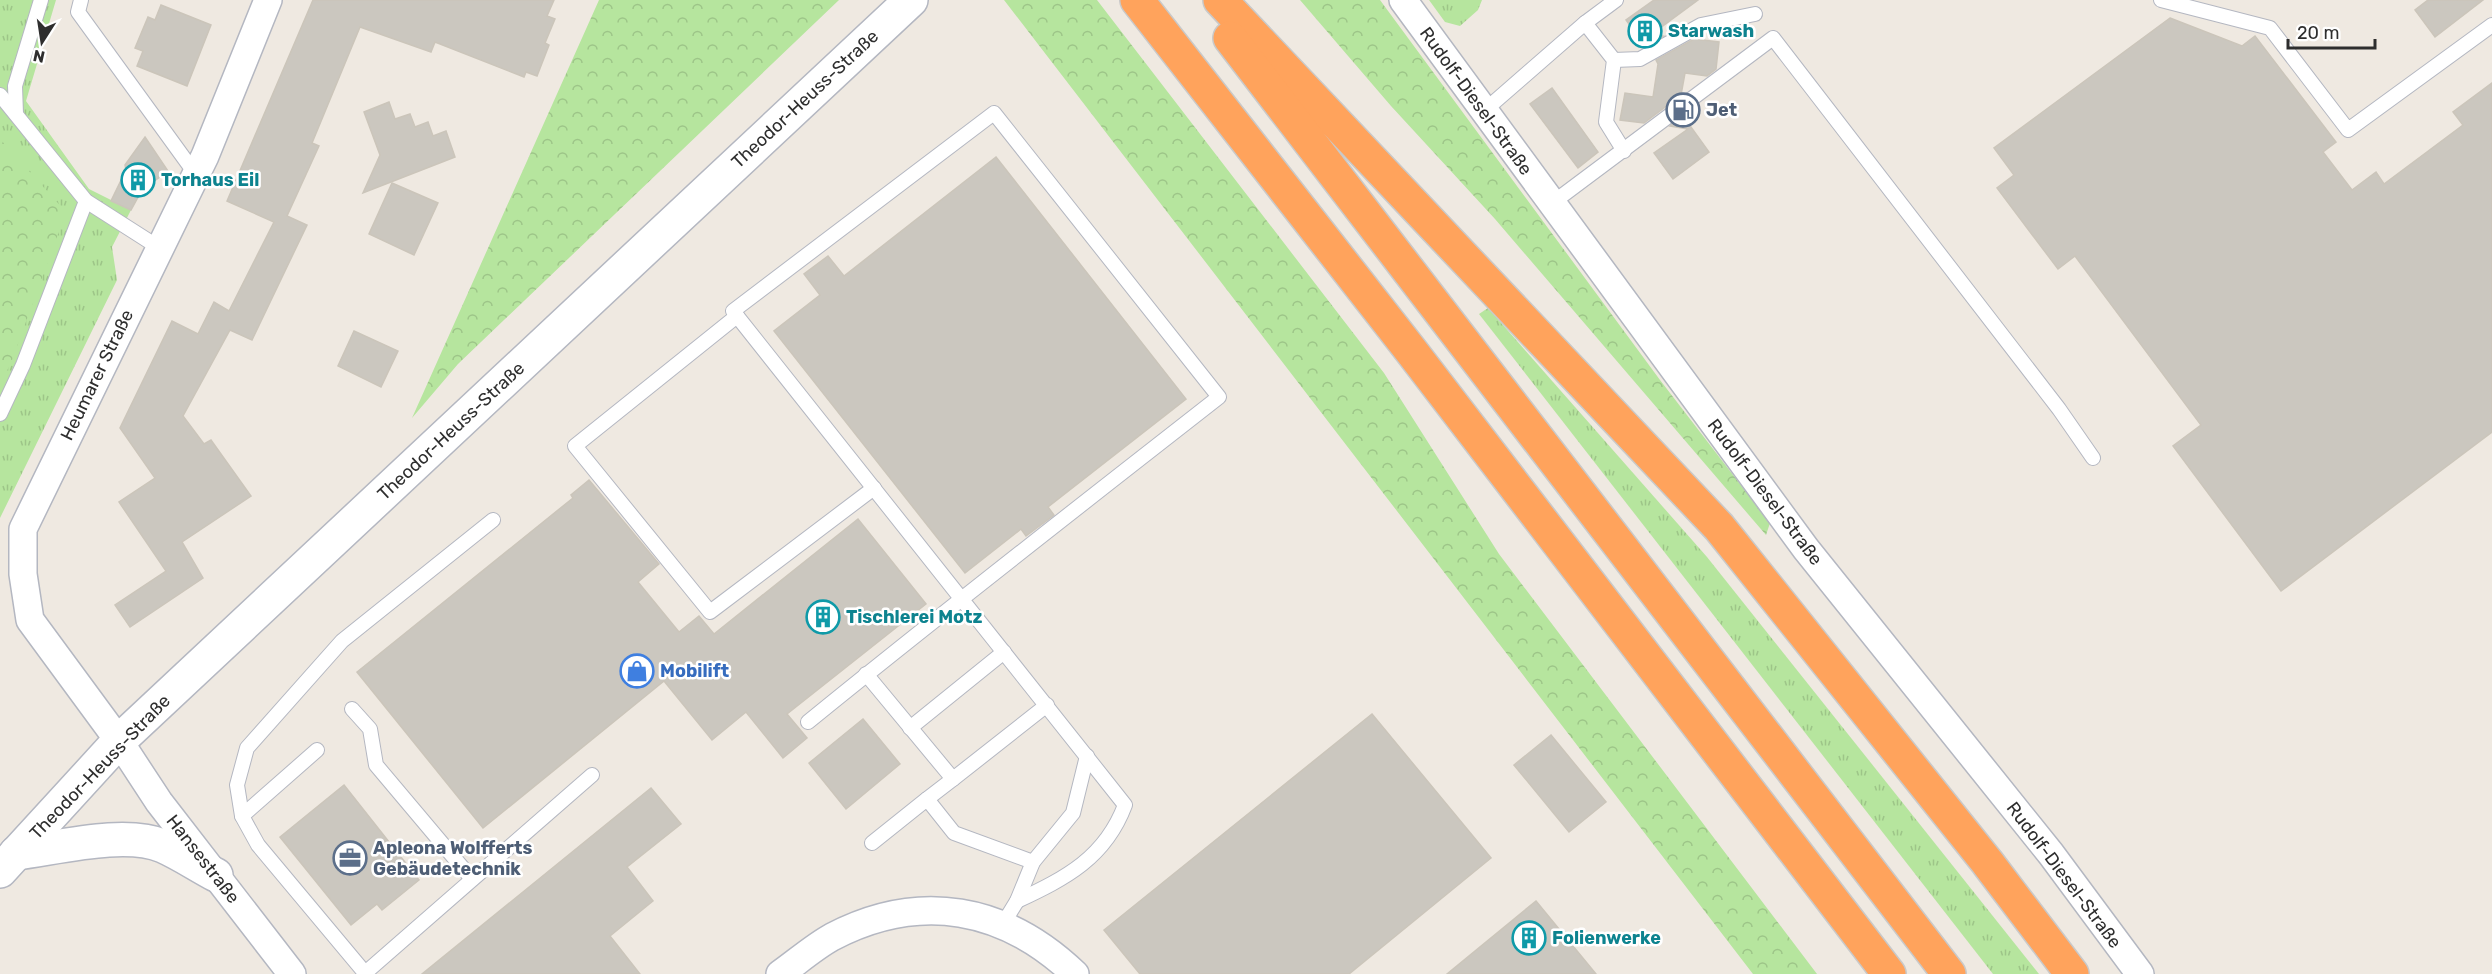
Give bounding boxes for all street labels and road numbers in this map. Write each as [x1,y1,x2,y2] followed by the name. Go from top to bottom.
[1415,23,1537,179] street label: Rudolf-Diesel-Straße
[727,25,883,173] street label: Theodor-Heuss-Straße
[56,306,138,444] street label: Heumarer Straße
[373,357,529,505] street label: Theodor-Heuss-Straße
[1703,415,1827,569] street label: Rudolf-Diesel-Straße
[25,690,175,844] street label: Theodor-Heuss-Straße
[2002,798,2126,952] street label: Rudolf-Diesel-Straße
[162,810,244,908] street label: Hansestraße

